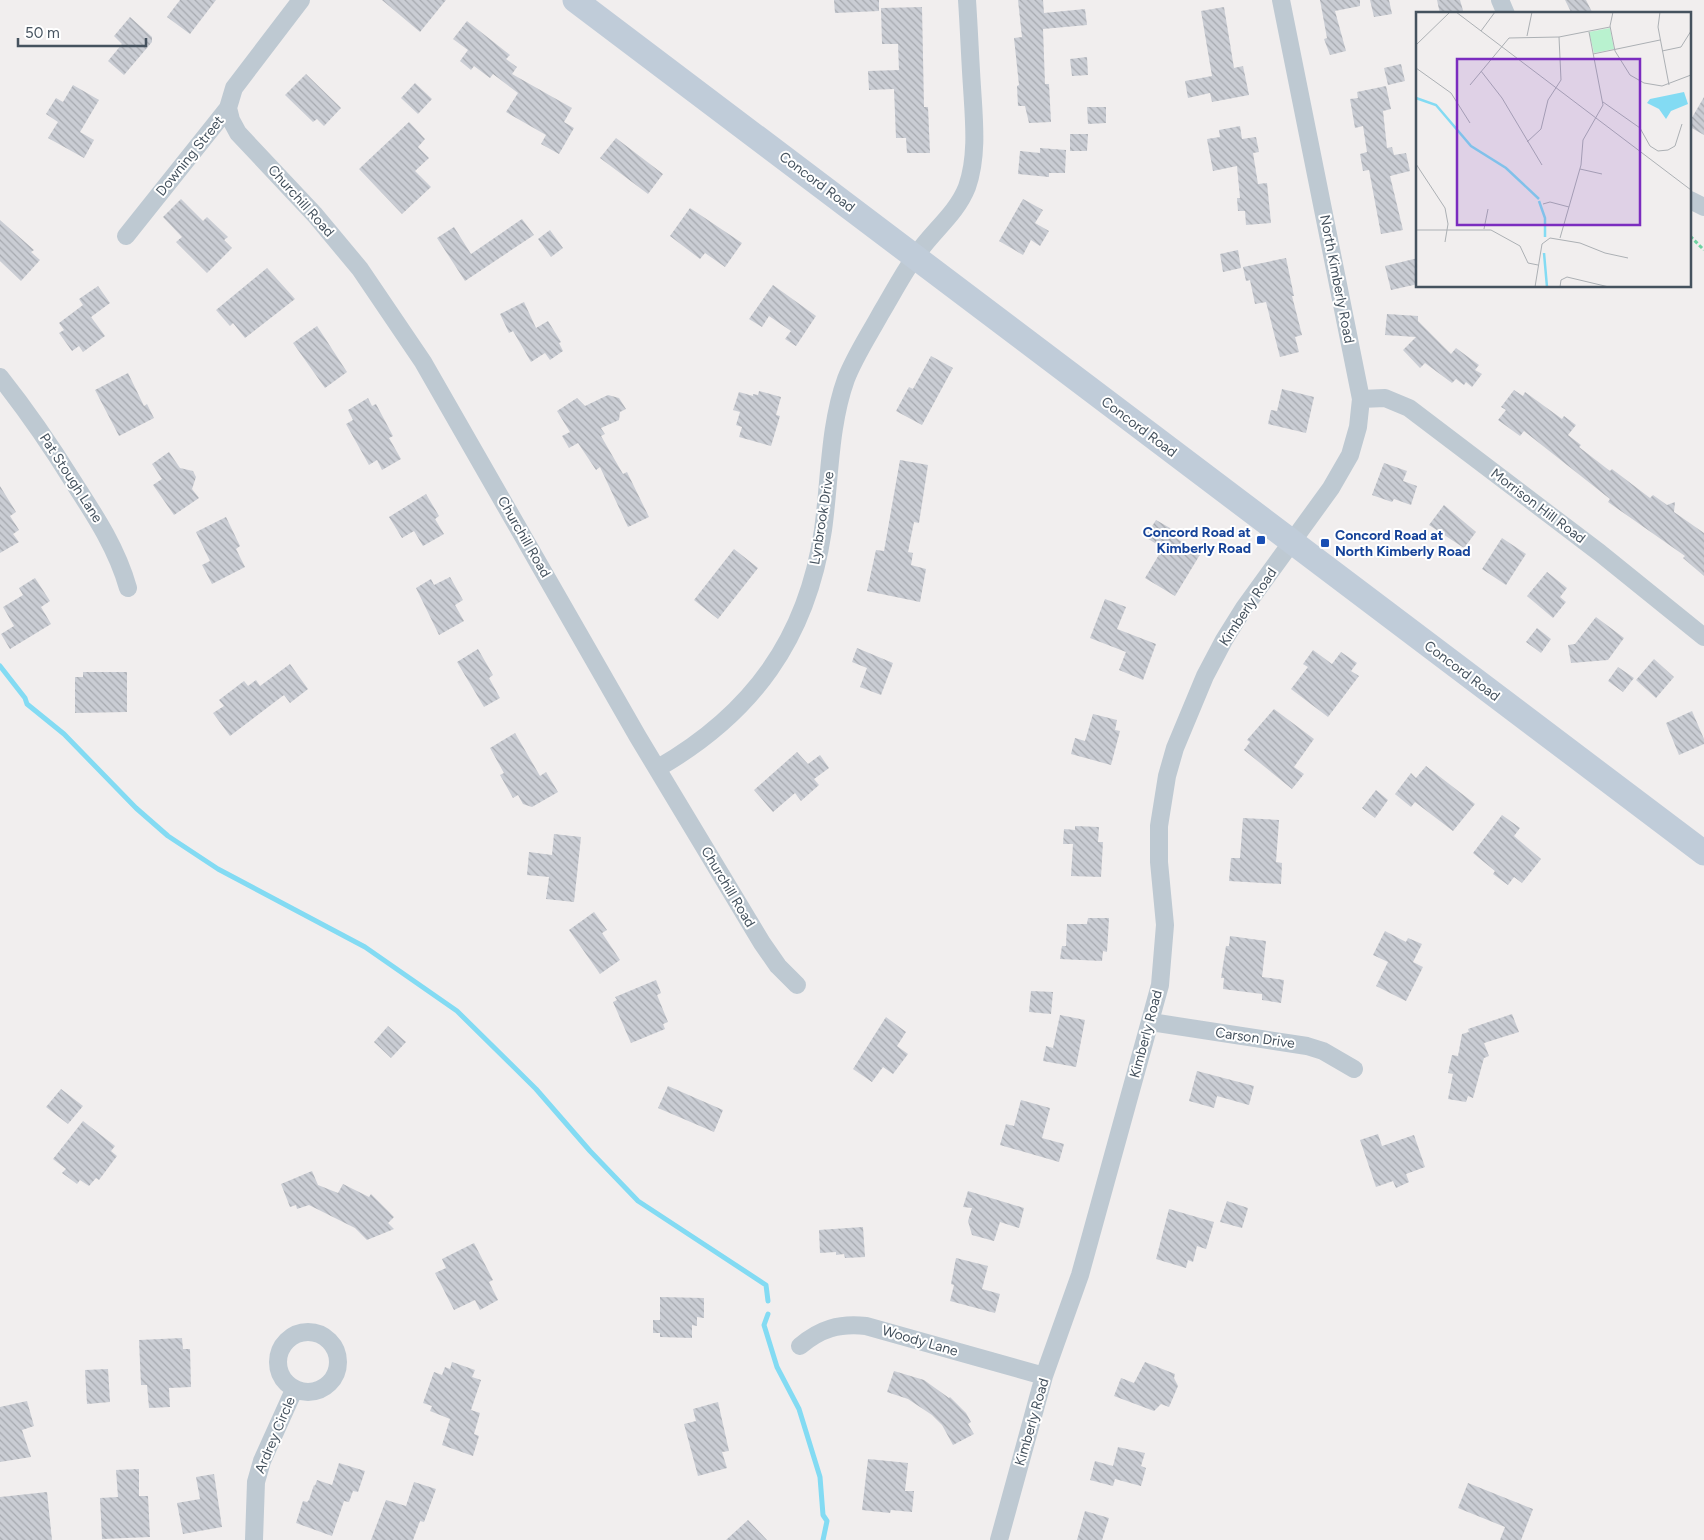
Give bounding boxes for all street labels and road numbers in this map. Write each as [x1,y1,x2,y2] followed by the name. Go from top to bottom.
[152,112,228,200] street label: Downing Street
[776,148,858,216] street label: Concord Road
[264,162,338,240] street label: Churchill Road
[1316,213,1358,345] street label: North Kimberly Road
[1098,393,1180,461] street label: Concord Road
[36,430,106,526] street label: Pat Stough Lane
[1487,465,1589,547] street label: Morrison Hill Road
[806,470,838,566] street label: Lynbrook Drive
[494,493,554,581] street label: Churchill Road
[1216,565,1280,649] street label: Kimberly Road
[1421,637,1503,705] street label: Concord Road
[697,844,759,930] street label: Churchill Road
[1126,988,1166,1080] street label: Kimberly Road
[1214,1024,1296,1052] street label: Carson Drive
[880,1322,960,1360] street label: Woody Lane
[1011,1376,1053,1468] street label: Kimberly Road
[251,1394,299,1476] street label: Ardrey Circle

